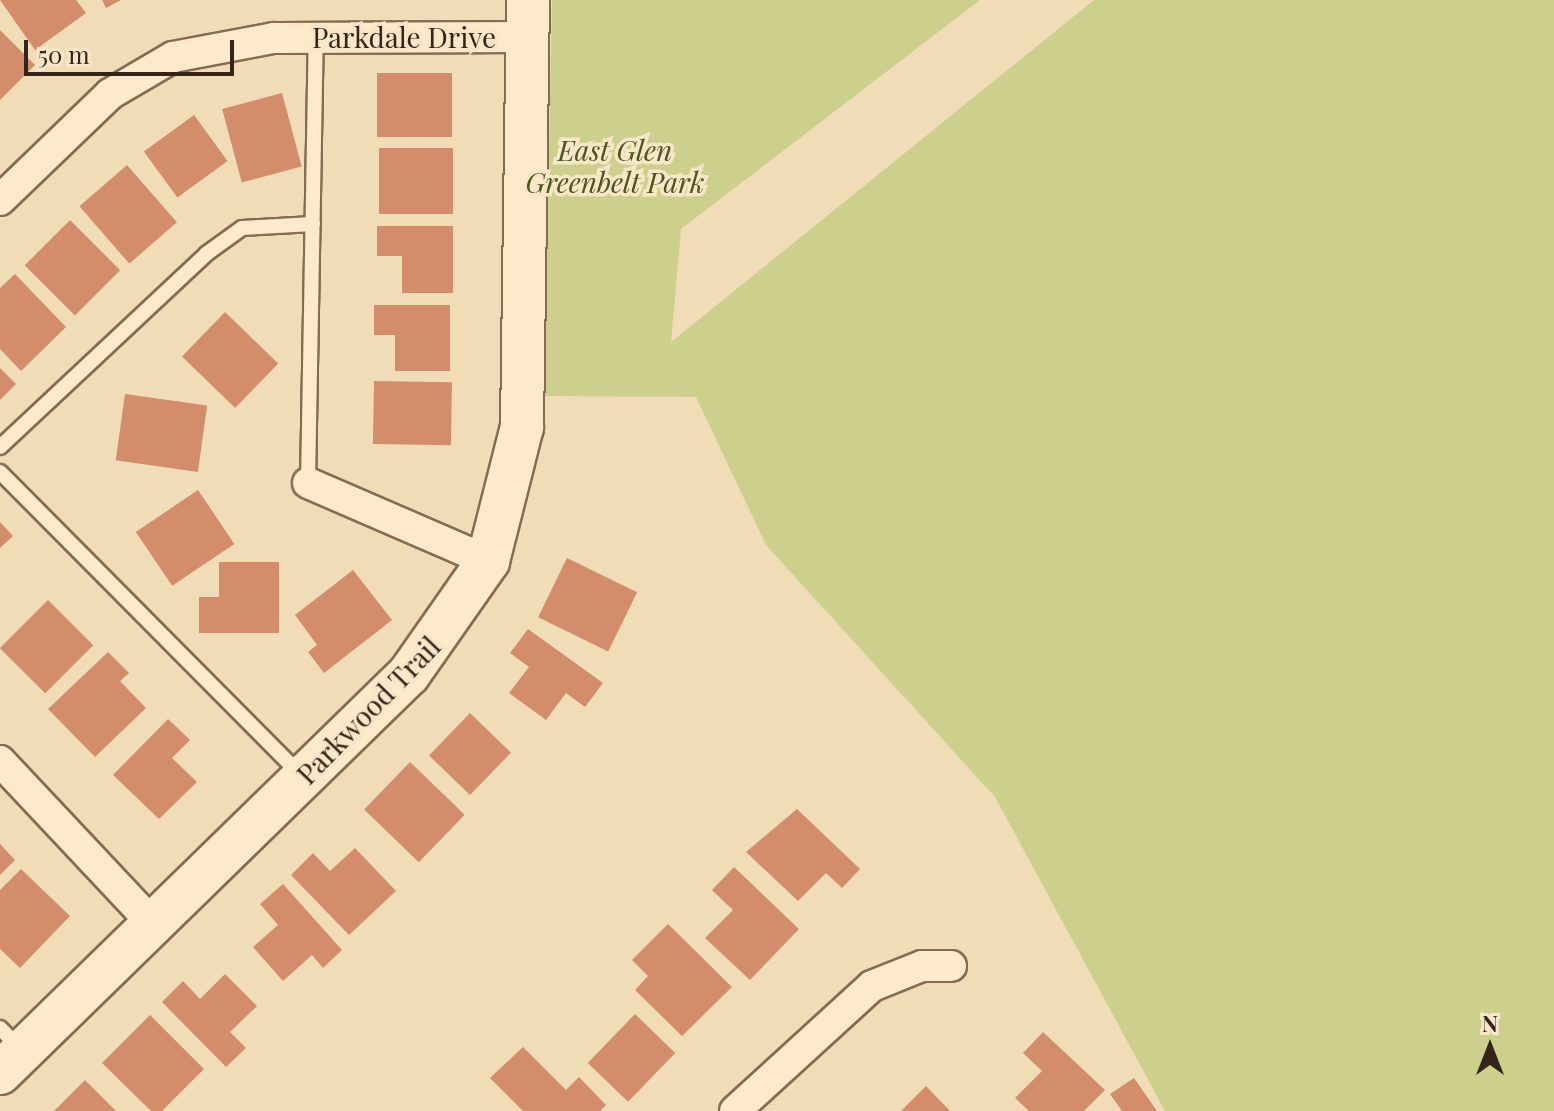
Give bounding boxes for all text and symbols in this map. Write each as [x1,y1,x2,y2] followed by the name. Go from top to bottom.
[312,20,496,54] street label: Parkdale Drive
[28,24,238,74] scale bar
[38,38,90,70] text: 50 m
[526,133,704,199] park label: East Glen Greenbelt Park
[289,629,447,791] street label: Parkwood Trail
[1450,1007,1530,1087] north arrow
[1482,1008,1498,1038] text: N

